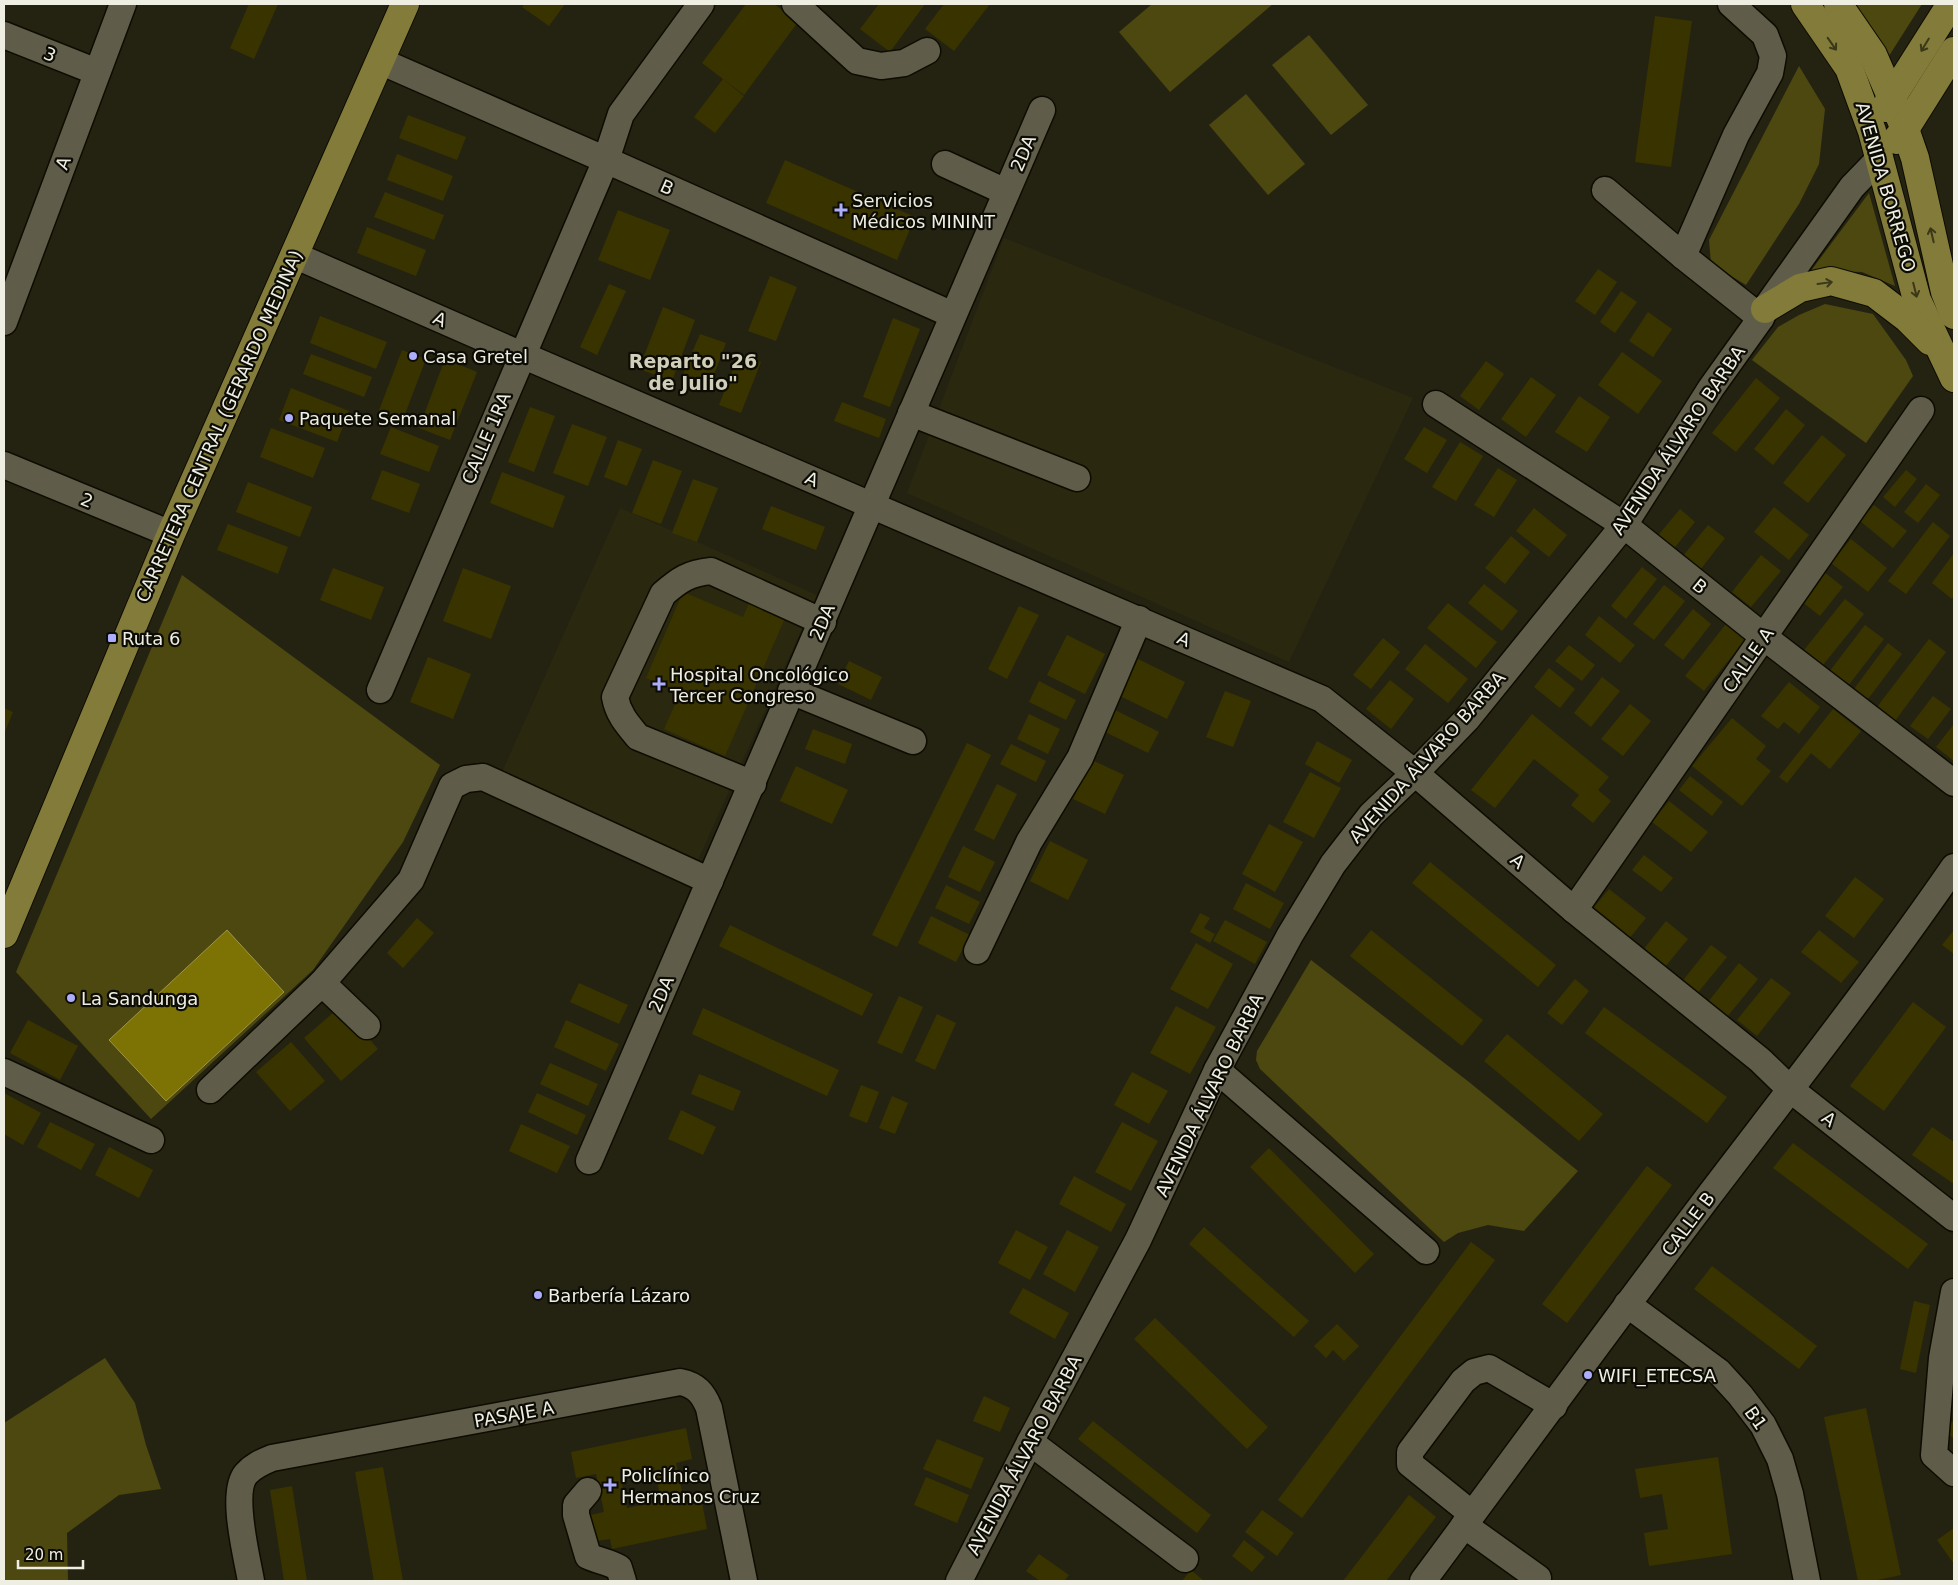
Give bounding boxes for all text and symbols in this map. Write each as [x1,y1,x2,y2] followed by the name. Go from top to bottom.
[1827,37,1837,51] one-way arrow
[1920,38,1930,52] one-way arrow
[41,42,59,66] street label: 3
[1852,100,1920,274] street label: AVENIDA BORREGO
[1006,131,1040,174] street label: 2DA
[51,153,75,173] street label: A
[657,175,677,199] street label: B
[852,190,996,232] place label: Servicios Médicos MININT
[834,203,848,217] marker: Servicios Médicos MININT
[1927,227,1936,243] one-way arrow
[131,247,307,605] street label: CARRETERA CENTRAL (GERARDO MEDINA)
[1817,278,1833,288] one-way arrow
[1911,281,1920,297] one-way arrow
[430,307,451,331] street label: A
[1607,341,1750,538] street label: AVENIDA ÁLVARO BARBA
[423,346,528,367] place label: Casa Gretel
[407,350,419,362] marker: Casa Gretel
[629,350,757,394] district label: Reparto "26 de Julio"
[457,388,515,487] street label: CALLE 1RA
[299,408,456,429] place label: Paquete Semanal
[283,412,295,424] marker: Paquete Semanal
[802,467,822,491] street label: A
[78,488,96,512] street label: 2
[1689,574,1711,598] street label: B
[805,600,839,643] street label: 2DA
[1718,623,1778,696] street label: CALLE A
[1174,627,1194,651] street label: A
[122,628,180,649] place label: Ruta 6
[106,632,118,644] marker: Ruta 6
[669,664,849,706] place label: Hospital Oncológico Tercer Congreso
[1344,667,1510,847] street label: AVENIDA ÁLVARO BARBA
[652,677,666,691] marker: Hospital Oncológico Tercer Congreso
[1506,849,1530,873] street label: A
[644,972,678,1015] street label: 2DA
[81,988,198,1009] place label: La Sandunga
[1151,989,1268,1200] street label: AVENIDA ÁLVARO BARBA
[65,992,77,1004] marker: La Sandunga
[1818,1107,1841,1131] street label: A
[1657,1188,1719,1260] street label: CALLE B
[548,1285,690,1306] place label: Barbería Lázaro
[532,1289,544,1301] marker: Barbería Lázaro
[962,1351,1086,1559] street label: AVENIDA ÁLVARO BARBA
[1598,1365,1717,1387] place label: WIFI_ETECSA
[1582,1369,1594,1381] marker: WIFI_ETECSA
[472,1397,556,1431] street label: PASAJE A
[1741,1402,1771,1434] street label: B1
[621,1465,760,1507] place label: Policlínico Hermanos Cruz
[603,1478,617,1492] marker: Policlínico Hermanos Cruz
[18,1538,82,1570] scale bar
[25,1546,63,1564] text: 20 m

